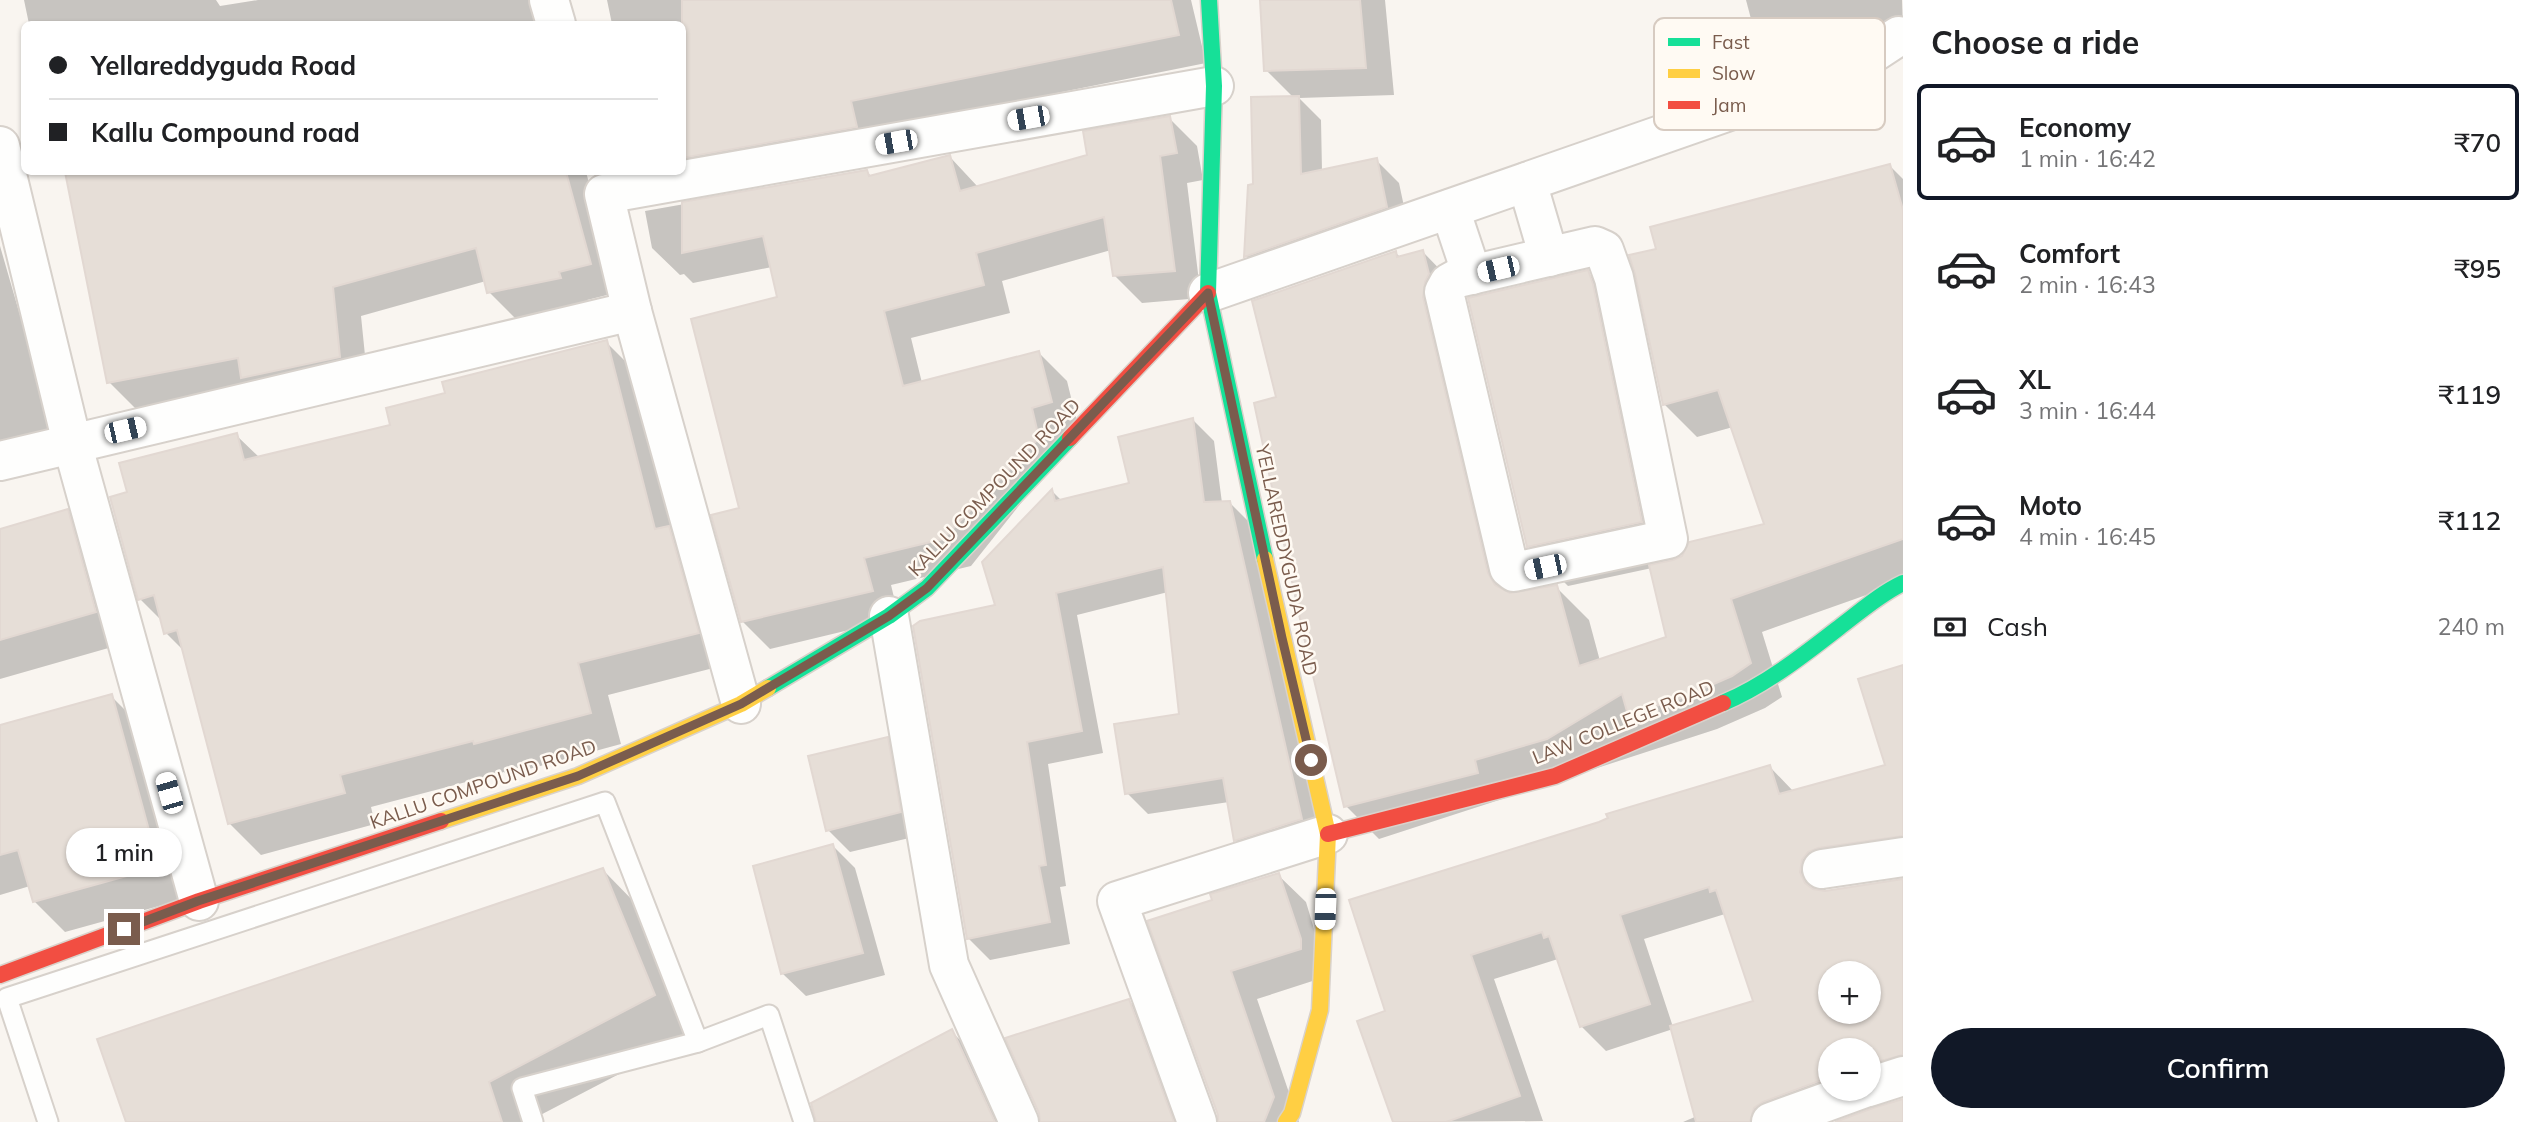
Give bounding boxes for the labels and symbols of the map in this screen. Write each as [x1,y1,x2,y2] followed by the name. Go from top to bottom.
[1654,18,1885,130] legend
[1712,30,1750,54] text: Fast
[1712,61,1756,85] text: Slow
[1712,93,1746,117] text: Jam
[1006,104,1051,132] car
[874,128,919,156] car
[1476,254,1521,284] car
[903,393,1085,581] street label: KALLU COMPOUND ROAD
[103,415,148,445] car
[1251,441,1323,678] street label: YELLAREDDYGUDA ROAD
[1523,552,1568,582] car
[1529,675,1717,769] street label: LAW COLLEGE ROAD
[367,734,599,834] street label: KALLU COMPOUND ROAD
[1295,744,1327,776] route start
[154,770,185,816] car
[66,828,182,876] callout: 1 min
[1314,888,1337,930] car
[108,913,140,945] route end

